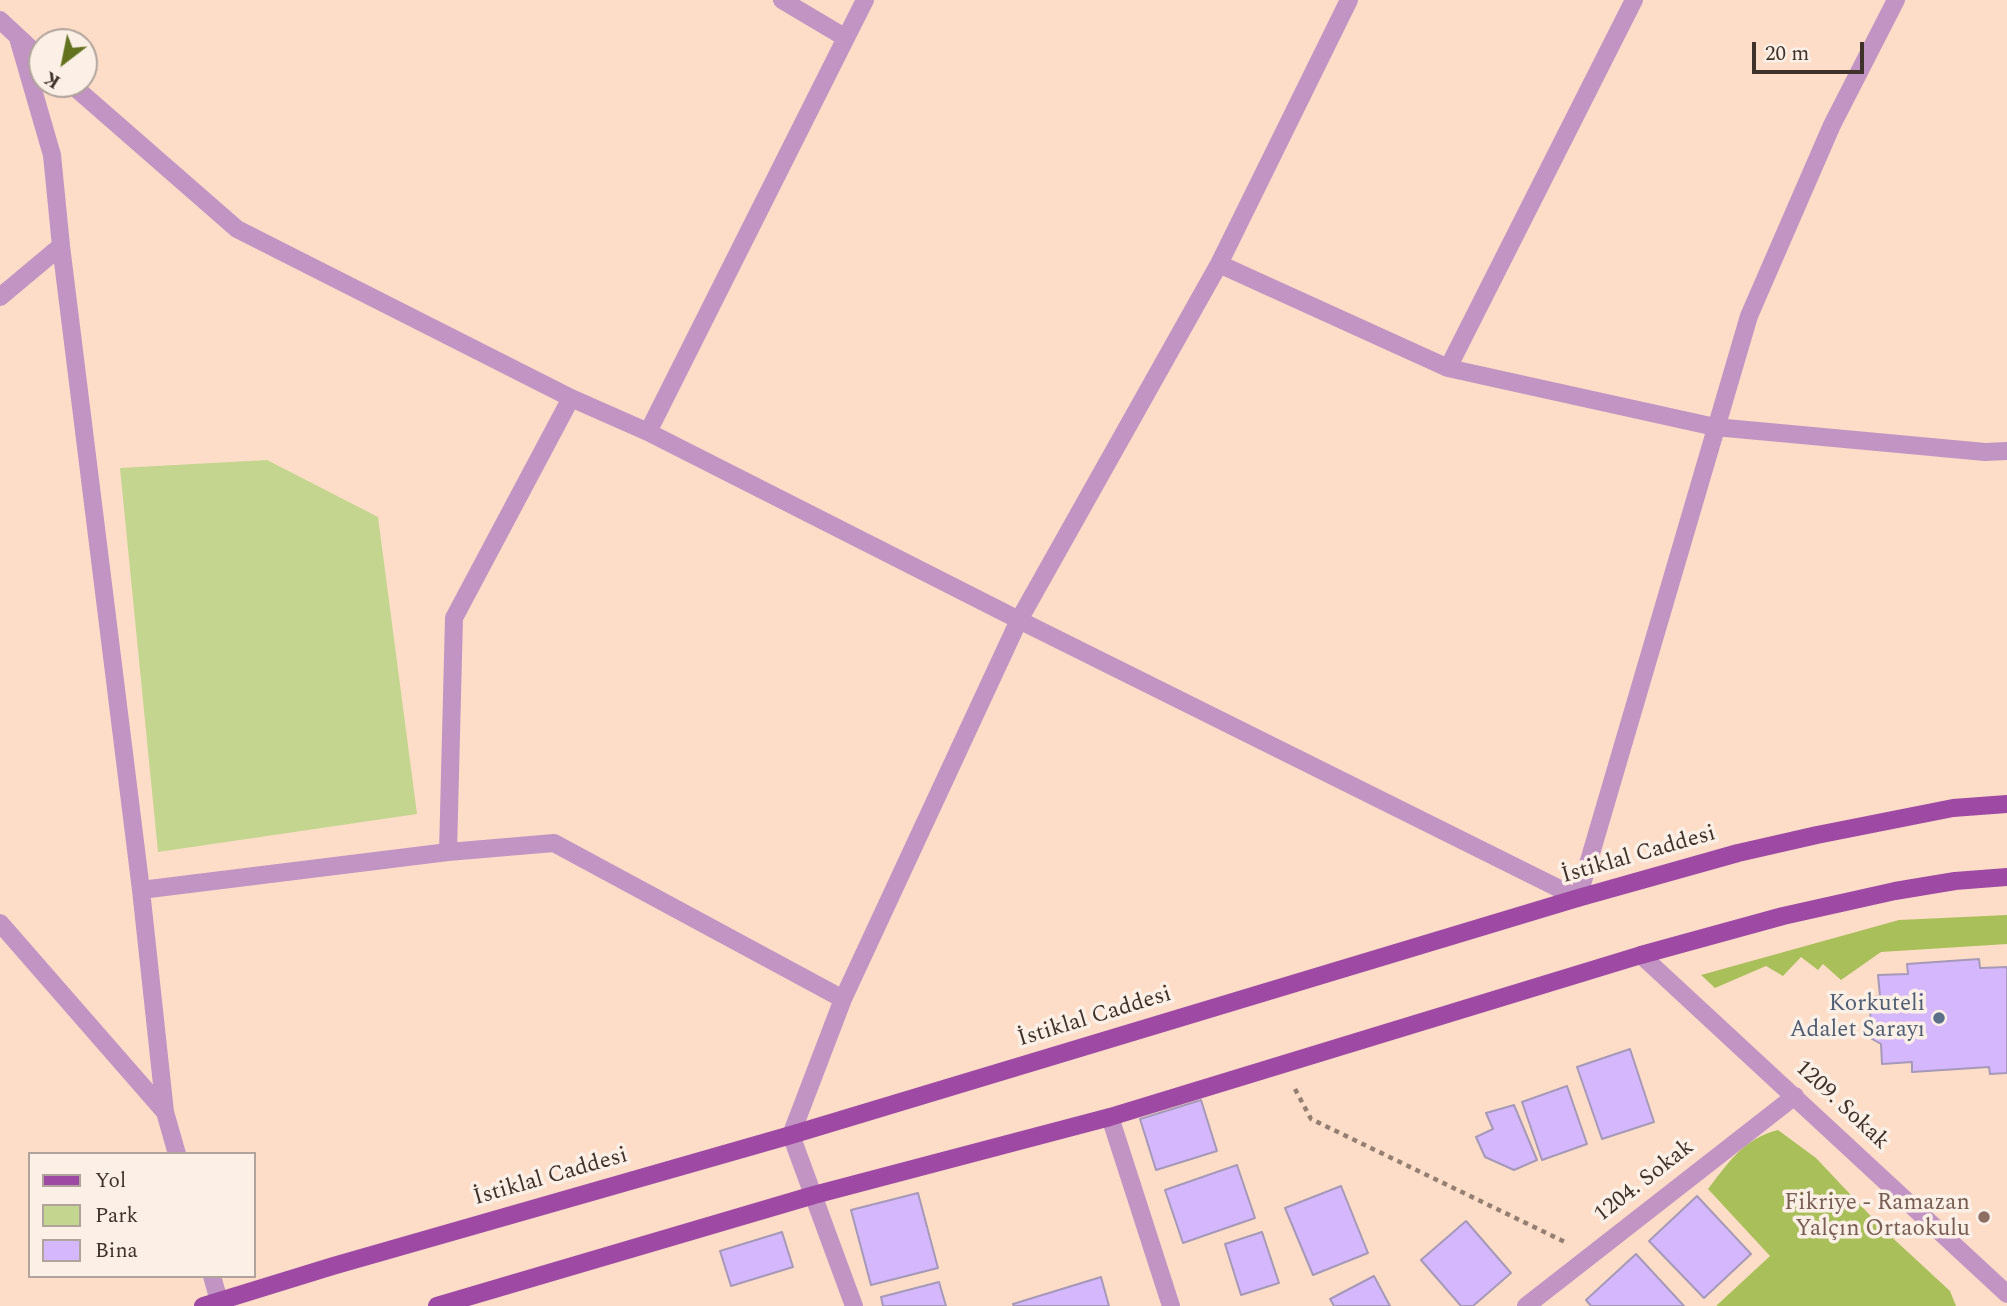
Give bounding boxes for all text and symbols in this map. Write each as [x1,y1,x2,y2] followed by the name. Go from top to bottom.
[28,28,98,98] north arrow
[1755,28,1867,72] scale bar
[1765,38,1809,70] text: 20 m
[39,63,67,96] text: K
[1559,821,1719,891] street label: İstiklal Caddesi
[1015,982,1175,1054] street label: İstiklal Caddesi
[1790,991,1925,1045] place label: Korkuteli Adalet Sarayı
[1931,1010,1947,1026] marker: Korkuteli Adalet Sarayı
[1788,1055,1894,1157] street label: 1209. Sokak
[1590,1134,1700,1230] street label: 1204. Sokak
[471,1143,631,1213] street label: İstiklal Caddesi
[28,1152,256,1278] legend
[95,1165,126,1197] text: Yol
[1784,1190,1970,1244] place label: Fikriye - Ramazan Yalçın Ortaokulu
[95,1200,138,1232] text: Park
[1976,1209,1992,1225] marker: Fikriye - Ramazan Yalçın Ortaokulu
[95,1235,138,1267] text: Bina

